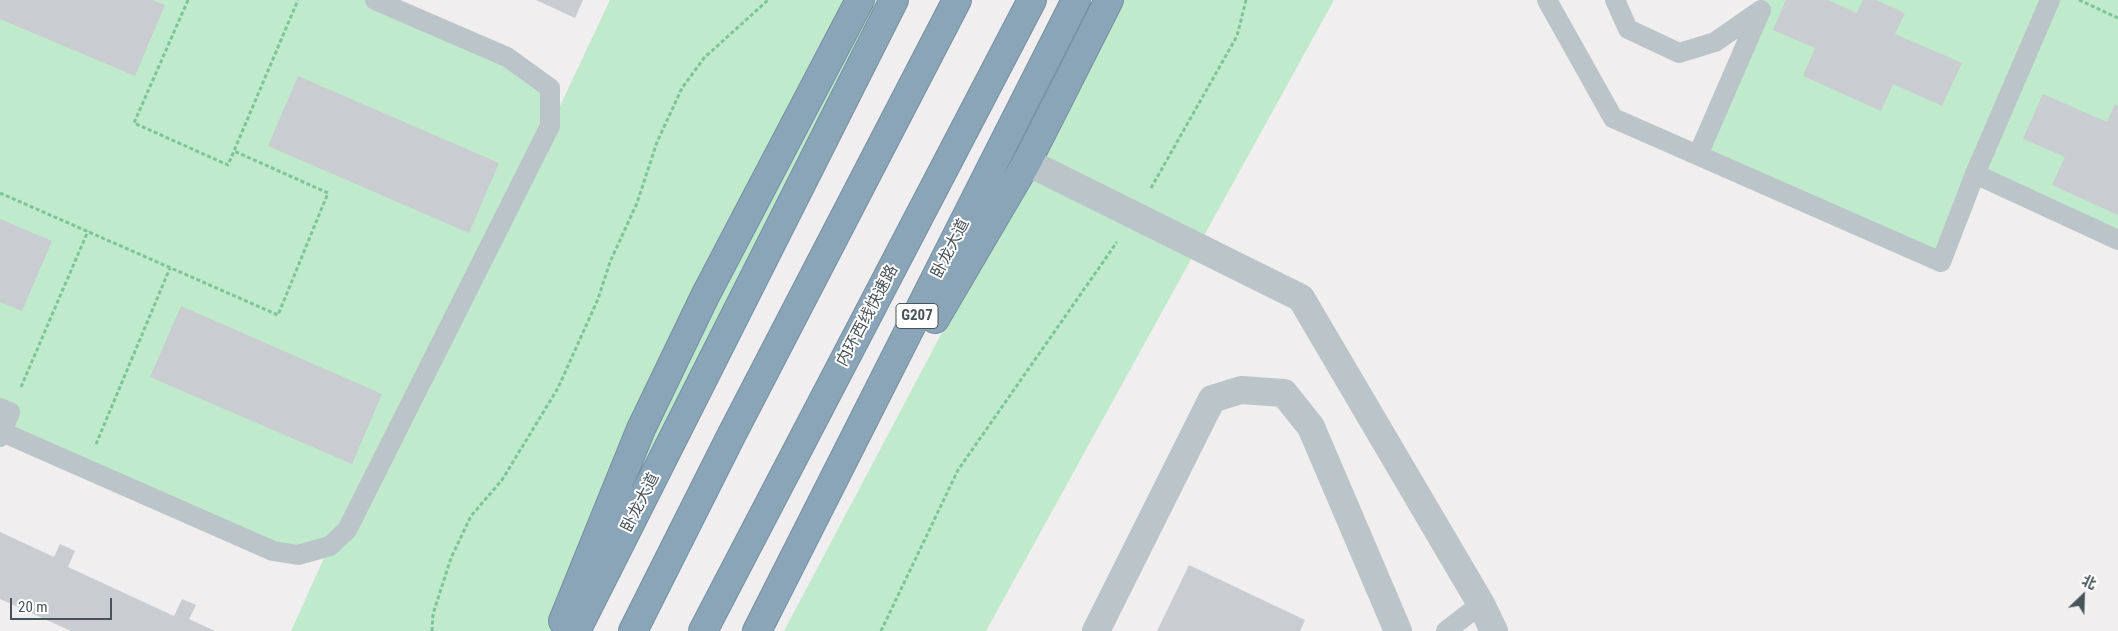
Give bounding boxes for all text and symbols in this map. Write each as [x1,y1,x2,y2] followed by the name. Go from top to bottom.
[928,216,974,282] street label: 卧龙大道
[833,262,903,370] street label: 内环西线快速路
[896,304,938,328] road number: G207
[618,470,664,536] street label: 卧龙大道
[2058,571,2108,621] north arrow
[2079,572,2099,592] text: 北
[12,588,115,620] scale bar
[18,598,48,616] text: 20 m

